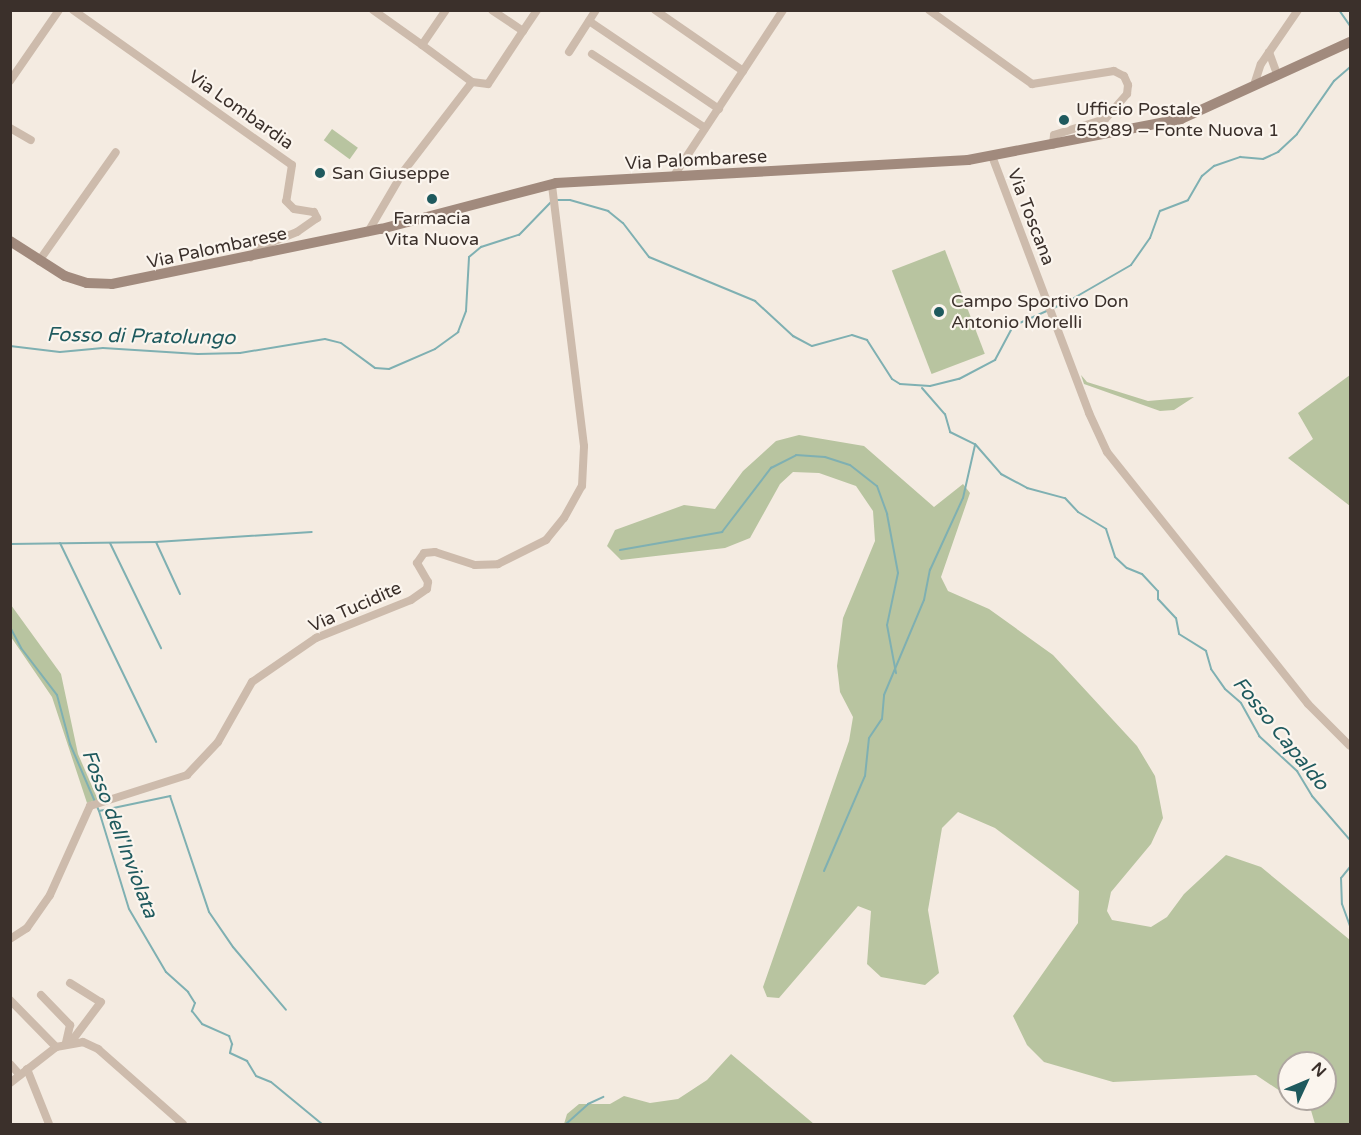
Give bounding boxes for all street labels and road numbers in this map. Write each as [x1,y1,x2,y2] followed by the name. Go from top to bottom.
[184,66,298,154] street label: Via Lombardia
[624,145,768,175] street label: Via Palombarese
[1003,166,1059,268] street label: Via Toscana
[145,223,289,273] street label: Via Palombarese
[305,577,405,637] street label: Via Tucidite

